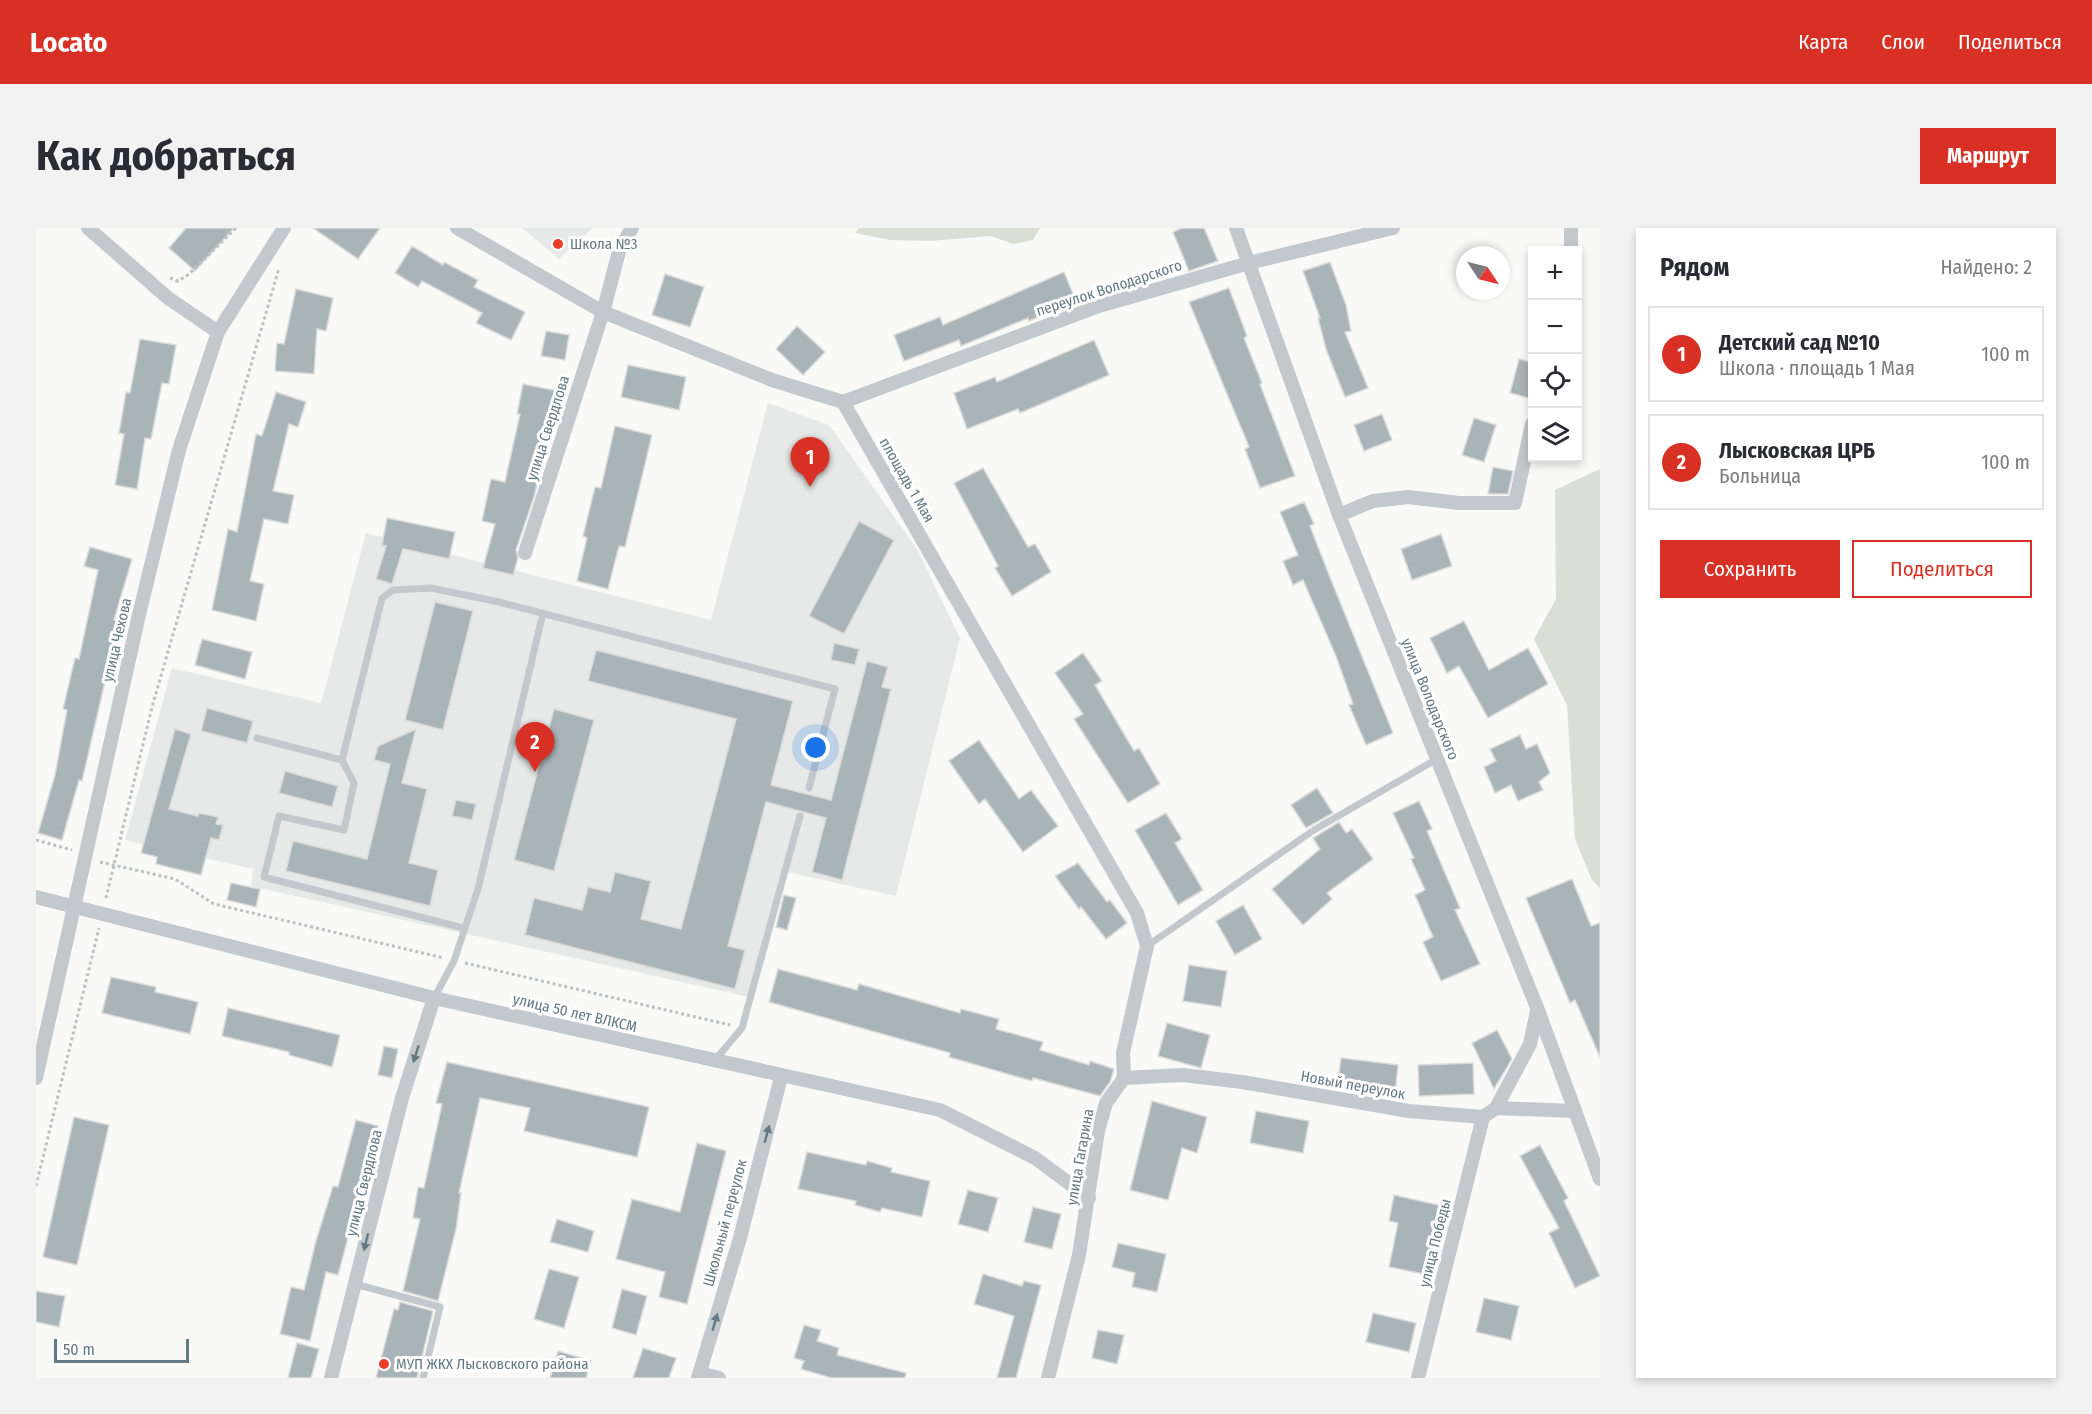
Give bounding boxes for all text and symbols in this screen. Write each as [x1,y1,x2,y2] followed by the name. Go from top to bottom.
[30,26,108,59] text: Locato
[1798,29,1848,55] text: Карта
[1881,29,1925,55] text: Слои
[1958,29,2062,55] text: Поделиться
[1920,128,2056,184] button: Маршрут
[36,131,296,181] text: Как добраться
[570,235,638,253] place label: Школа №3
[551,237,565,251] marker: Школа №3
[1456,246,1510,300] north arrow
[1528,246,1582,462] map controls
[1528,246,1582,300] button: +
[1660,252,1729,283] text: Рядом
[1940,255,2032,279] text: Найдено: 2
[1034,256,1184,320] street label: переулок Володарского
[1528,300,1582,354] button: −
[1719,329,1880,356] text: Детский сад №10
[1677,342,1686,366] text: 1
[1981,342,2030,366] text: 100 m
[1528,354,1582,408] button: locate
[1719,356,1915,380] text: Школа · площадь 1 Мая
[523,373,573,483] street label: улица Свердлова
[1528,408,1582,462] button: layers
[876,435,938,525] street label: площадь 1 Мая
[1719,437,1875,464] text: Лысковская ЦРБ
[790,438,830,487] pin: 1
[1677,450,1686,474] text: 2
[1981,450,2030,474] text: 100 m
[1719,464,1801,488] text: Больница
[1660,540,1840,598] button: Сохранить
[1852,540,2032,598] button: Поделиться
[99,596,135,684] street label: улица Чехова
[1397,635,1463,763] street label: улица Володарского
[516,722,554,772] pin: 2
[801,733,830,762] your location
[511,990,639,1036] street label: улица 50 лет ВЛКСМ
[411,1045,420,1063] one-way arrow
[1299,1067,1407,1103] street label: Новый переулок
[1063,1107,1097,1207] street label: улица Гагарина
[762,1125,772,1143] one-way arrow
[342,1128,386,1238] street label: улица Свердлова
[699,1157,751,1289] street label: Школьный переулок
[1415,1197,1455,1289] street label: улица Победы
[360,1233,370,1251] one-way arrow
[711,1313,720,1331] one-way arrow
[54,1336,189,1364] scale bar
[63,1340,95,1359] text: 50 m
[396,1355,589,1373] place label: МУП ЖКХ Лысковского района
[377,1357,391,1371] marker: МУП ЖКХ Лысковского района

